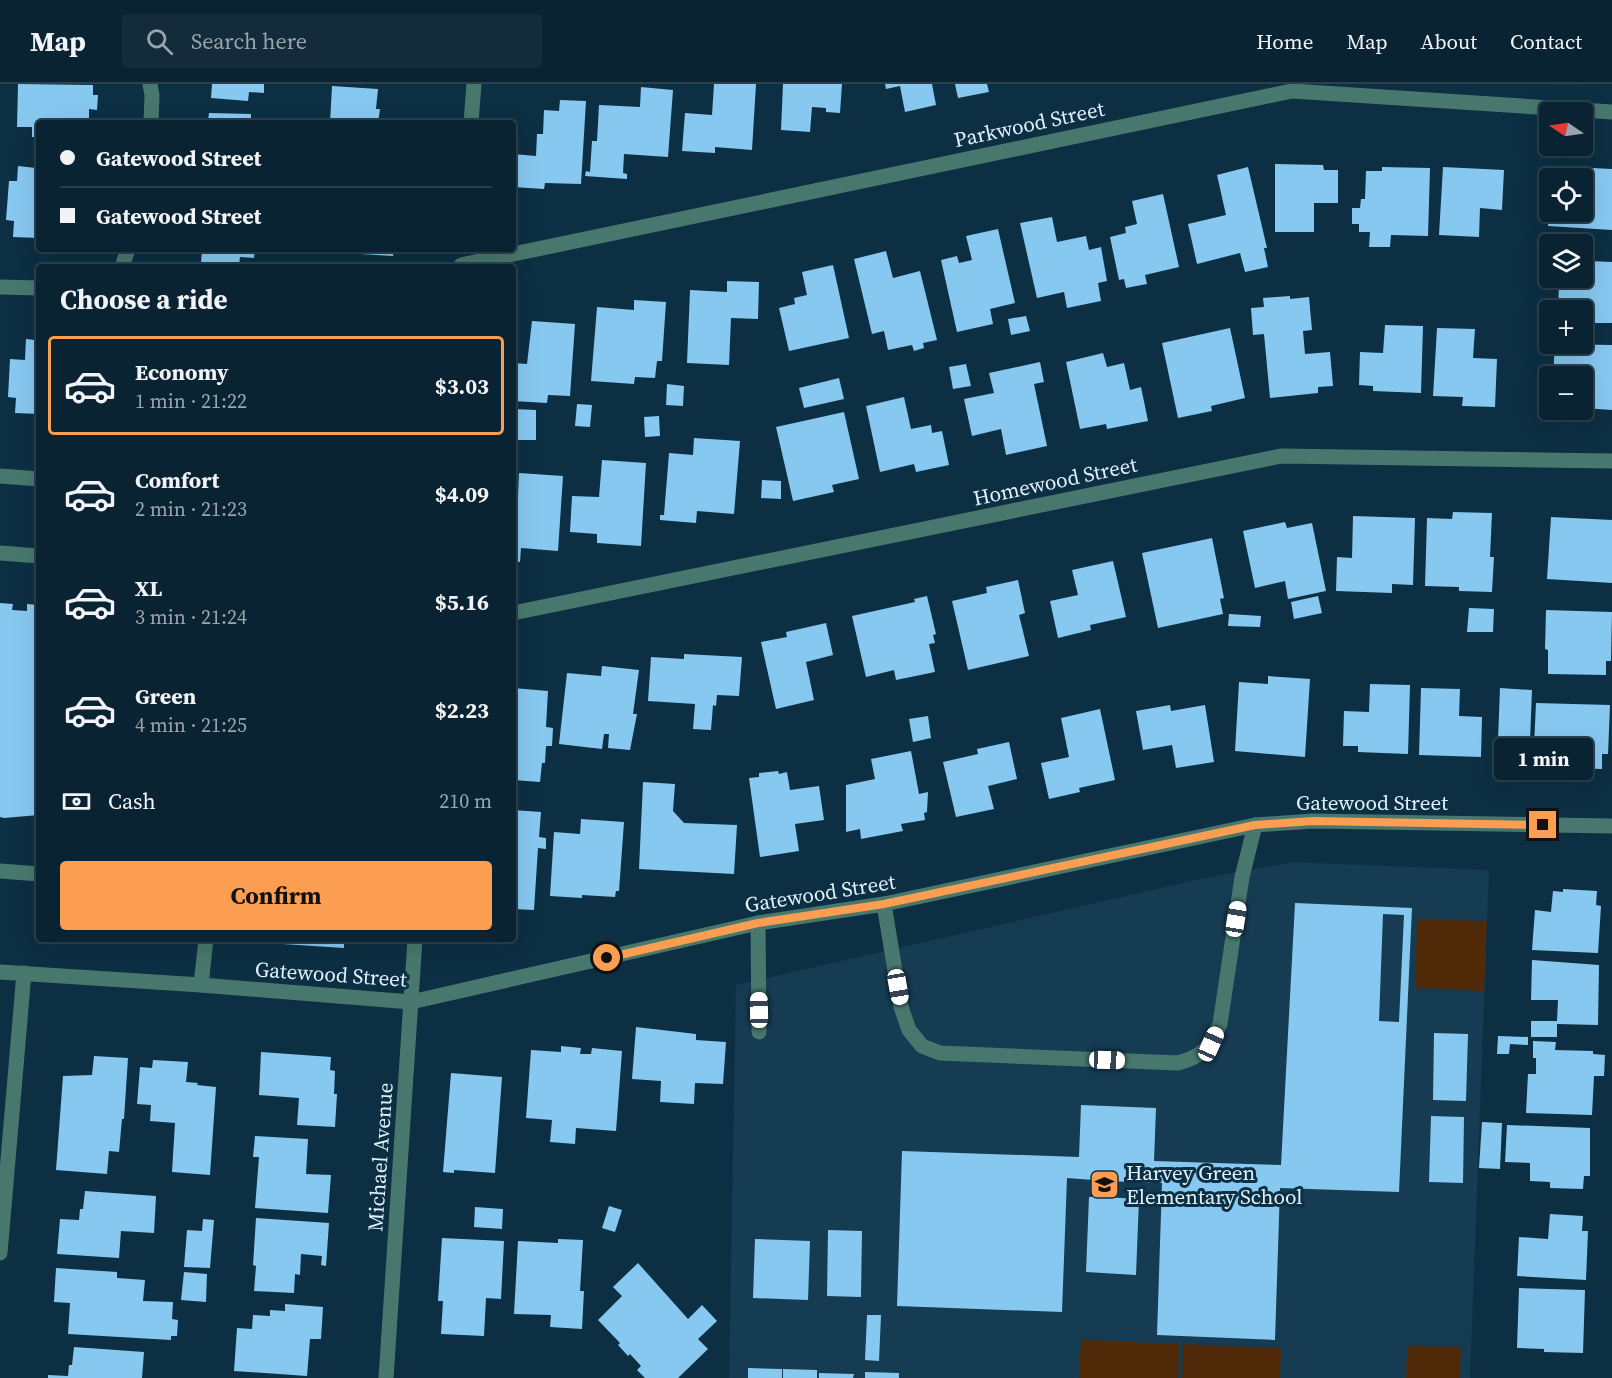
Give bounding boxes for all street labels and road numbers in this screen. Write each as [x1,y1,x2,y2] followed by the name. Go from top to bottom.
[951,94,1107,154] street label: Parkwood Street
[970,449,1140,513] street label: Homewood Street
[1296,788,1448,817] street label: Gatewood Street
[743,867,898,919] street label: Gatewood Street
[254,954,408,994] street label: Gatewood Street
[360,1082,400,1232] street label: Michael Avenue

